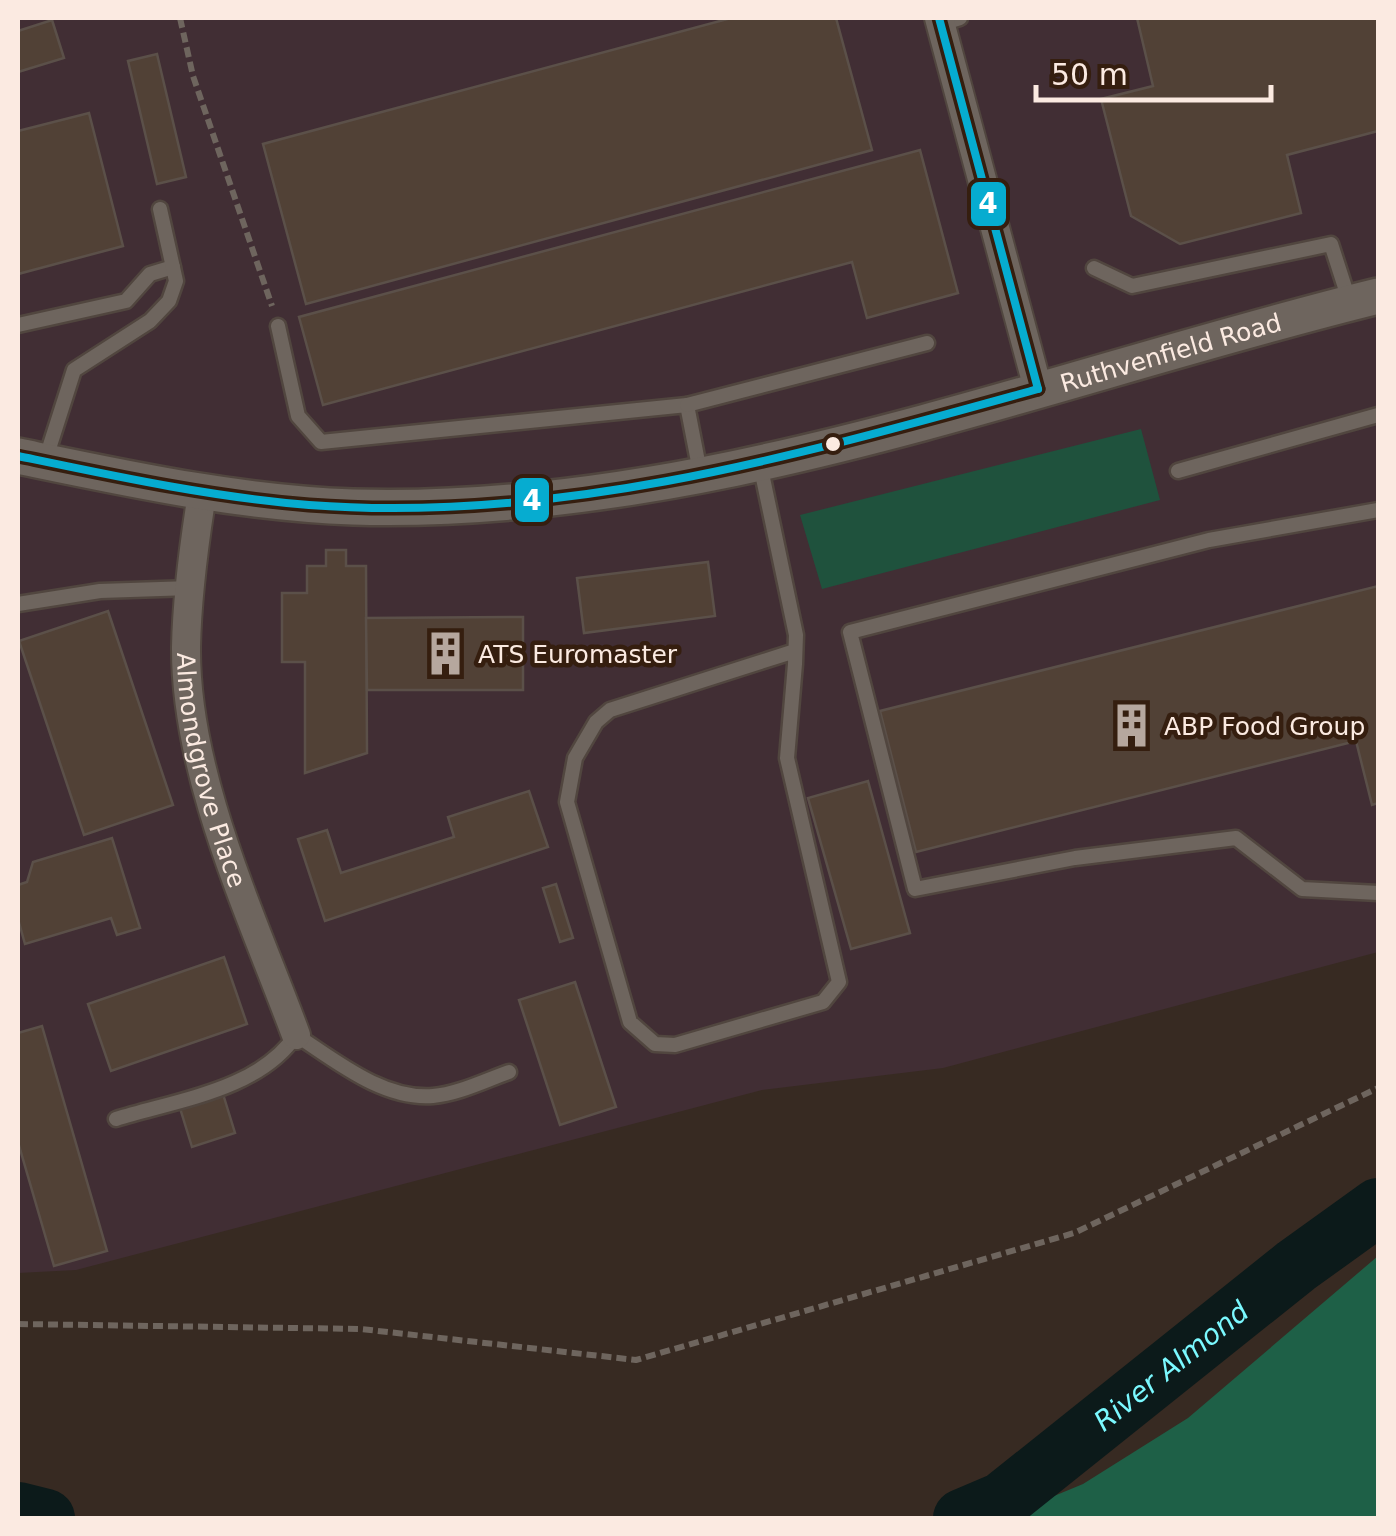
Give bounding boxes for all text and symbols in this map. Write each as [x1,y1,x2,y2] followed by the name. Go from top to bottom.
[1036,40,1271,102] scale bar
[1051,57,1128,92] text: 50 m
[969,180,1008,228] line badge: 4
[978,187,998,220] text: 4
[1057,307,1284,398] street label: Ruthvenfield Road
[823,434,843,454] unlabelled marker
[513,476,551,524] line badge: 4
[522,484,542,517] text: 4
[421,630,469,678] building icon: ATS Euromaster
[478,640,678,669] place label: ATS Euromaster
[171,652,252,891] street label: Almondgrove Place
[1107,702,1155,750] building icon: ABP Food Group
[1164,712,1365,741] place label: ABP Food Group
[1087,1294,1255,1437] water label: River Almond

